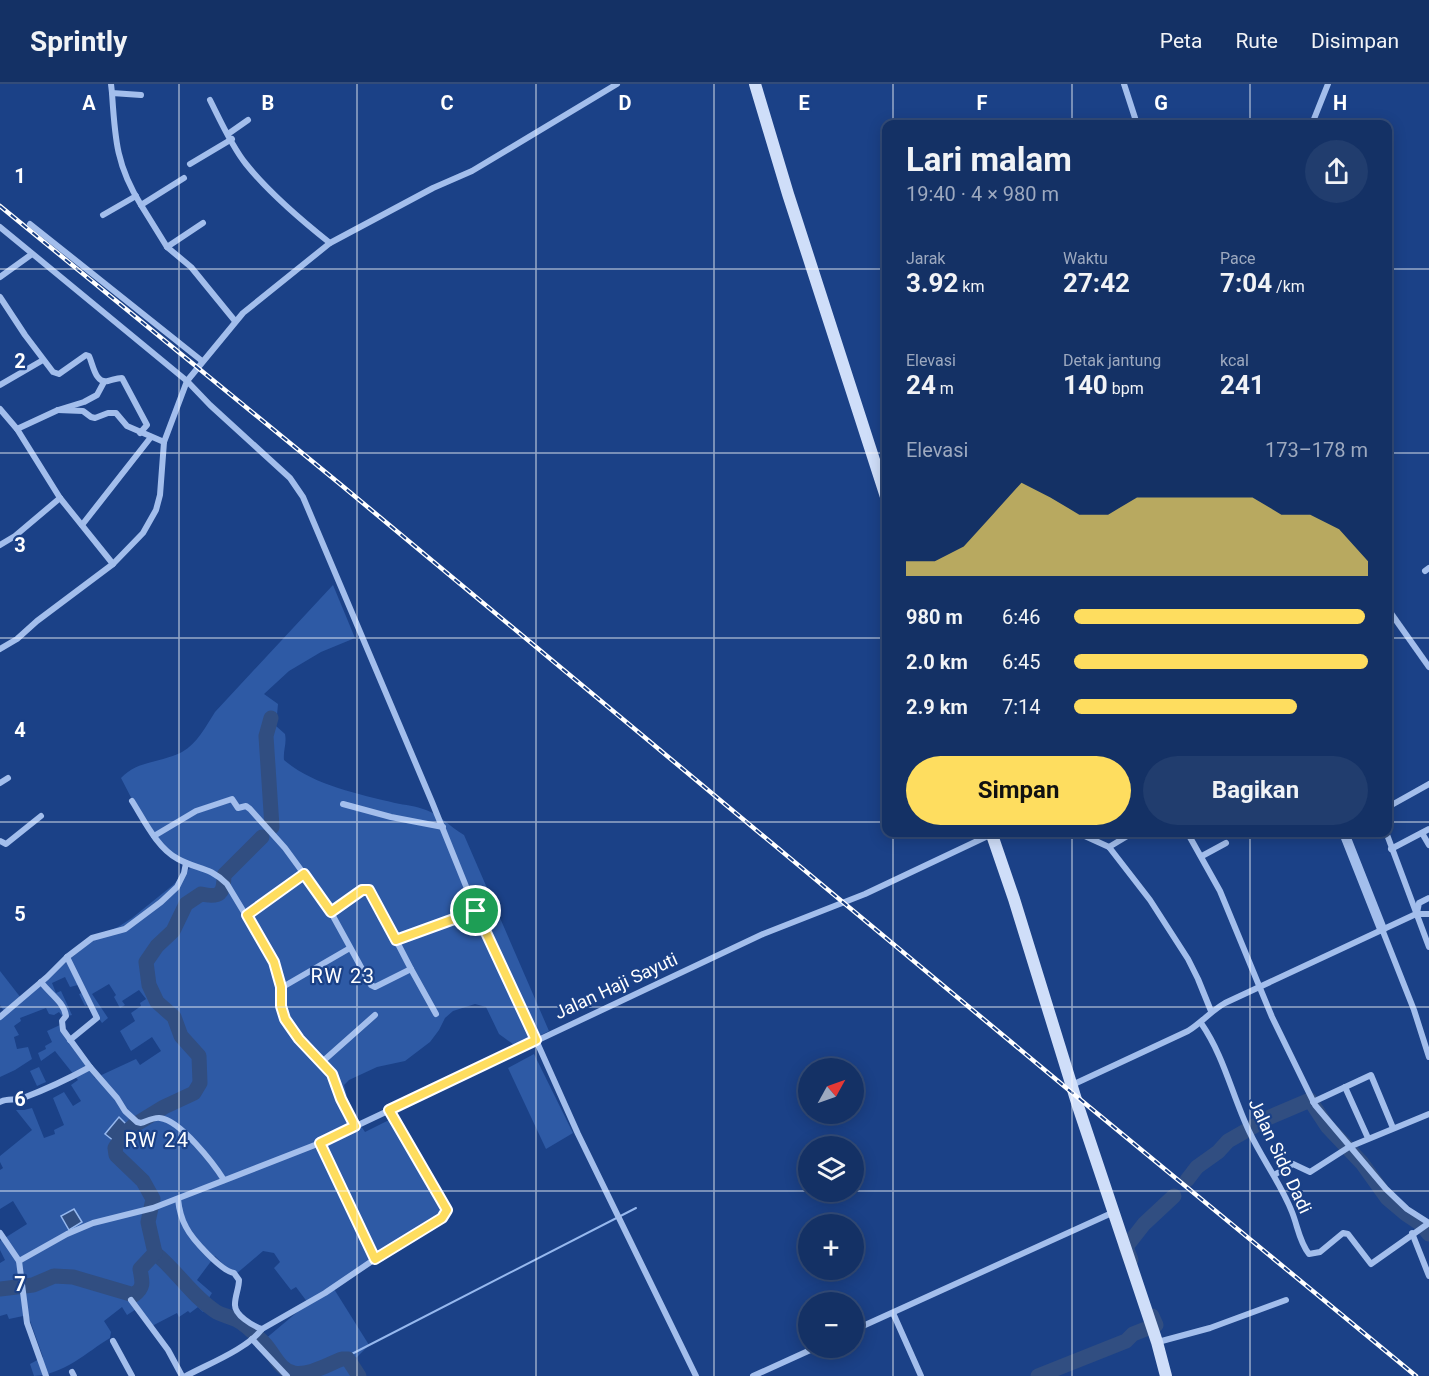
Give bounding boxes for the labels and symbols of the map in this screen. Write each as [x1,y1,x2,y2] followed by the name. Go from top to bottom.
[82,91,96,115] text: A
[262,91,274,115] text: B
[440,91,454,115] text: C
[619,91,632,115] text: D
[798,91,810,115] text: E
[977,91,988,115] text: F
[1154,91,1168,115] text: G
[1333,91,1347,115] text: H
[14,164,26,188] text: 1
[14,349,26,373] text: 2
[14,533,26,557] text: 3
[14,718,26,742] text: 4
[450,885,501,936] pin
[14,902,26,926] text: 5
[551,948,681,1023] street label: Jalan Haji Sayuti
[310,964,376,988] district label: RW 23
[798,1058,864,1124] north arrow
[14,1087,26,1111] text: 6
[1245,1095,1316,1217] street label: Jalan Sido Dadi
[124,1128,190,1152] district label: RW 24
[14,1272,26,1296] text: 7

